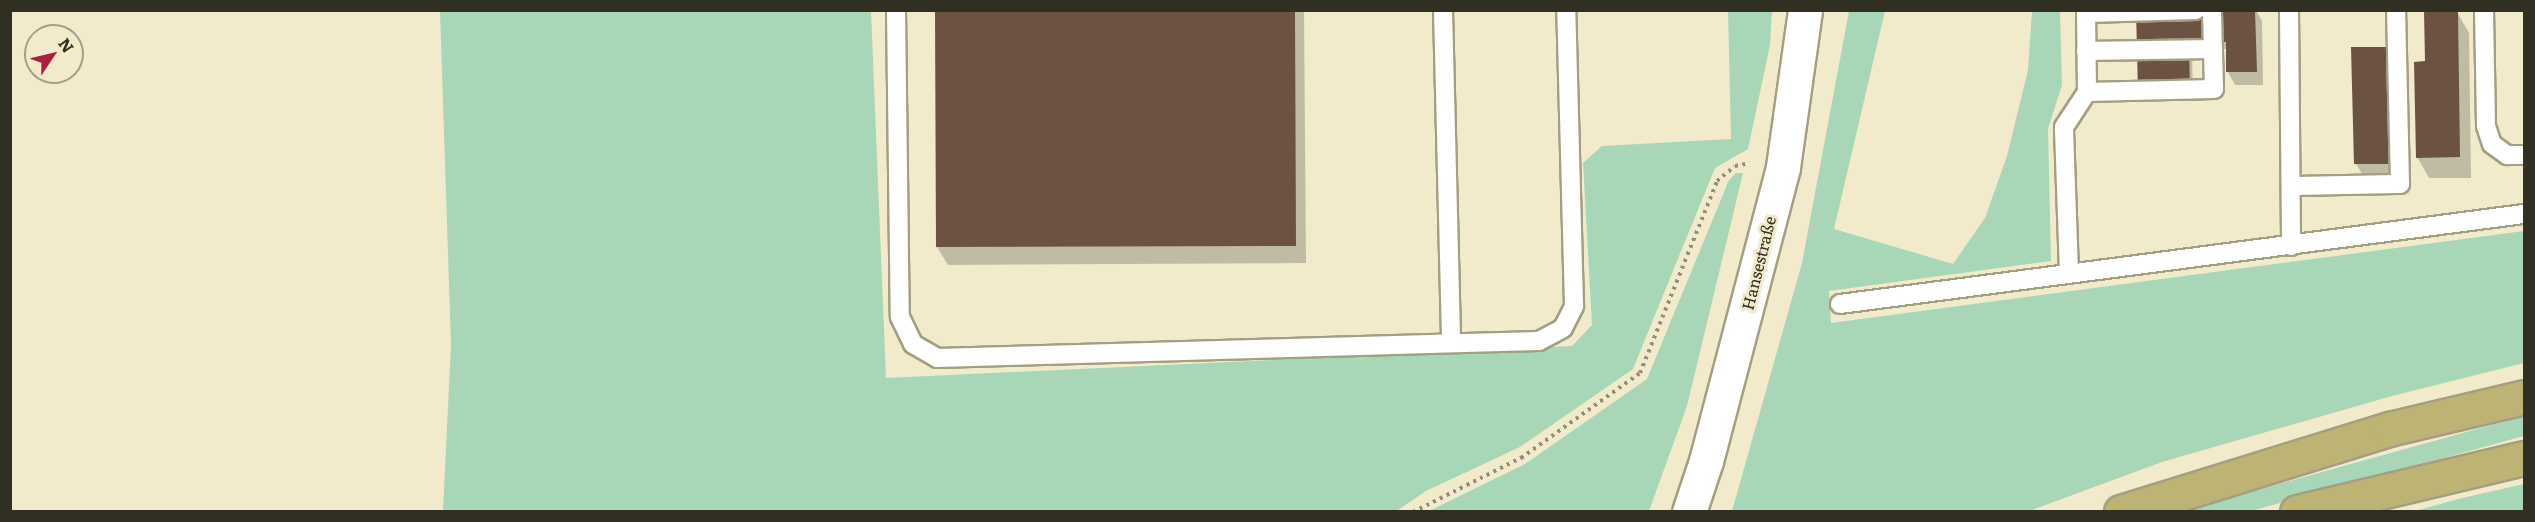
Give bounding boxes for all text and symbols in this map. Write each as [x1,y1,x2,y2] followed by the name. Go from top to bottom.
[24,24,84,84] north arrow
[53,32,81,57] text: N
[1737,214,1779,312] street label: Hansestraße

